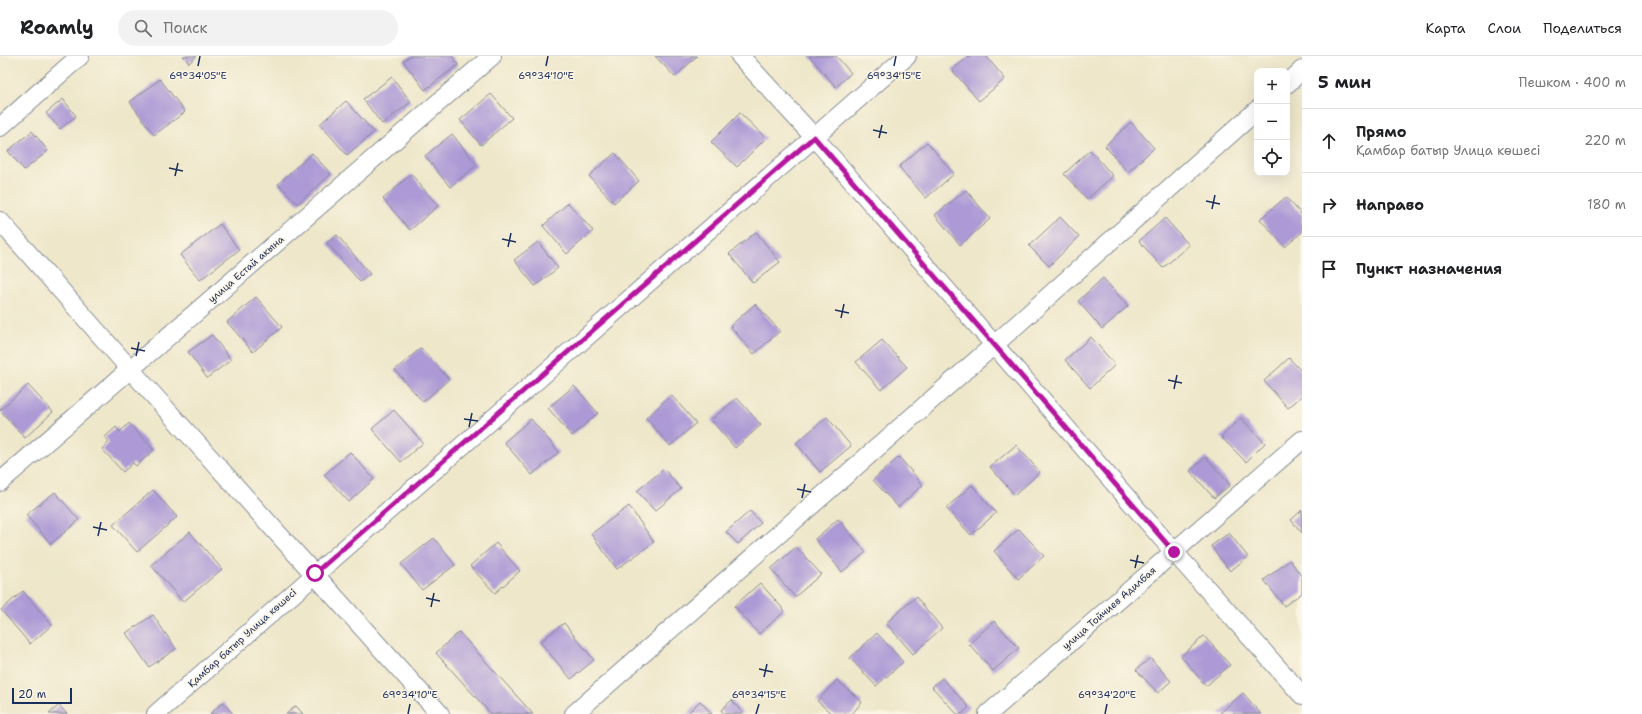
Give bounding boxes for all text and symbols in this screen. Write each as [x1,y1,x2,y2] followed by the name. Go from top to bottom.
[118,10,398,46] search box
[20,15,94,40] text: Roamly
[132,17,154,39] icon: search
[164,18,207,38] text: Поиск
[1425,19,1466,37] text: Карта
[1488,19,1521,37] text: Слои
[1543,19,1622,37] text: Поделиться
[1254,68,1290,176] map controls
[1254,68,1290,104] button: +
[169,69,227,82] text: 69°34'05"E
[518,69,574,82] text: 69°34'10"E
[867,69,921,82] text: 69°34'15"E
[1318,71,1371,93] text: 5 мин
[1519,74,1626,91] text: Пешком · 400 m
[1254,104,1290,140] button: −
[1356,122,1406,142] text: Прямо
[1318,130,1340,152] icon: ahead
[1584,132,1626,149] text: 220 m
[1254,140,1290,176] button: locate
[1356,142,1540,159] text: Қамбар батыр Улица көшесі
[1318,194,1340,216] icon: right
[1356,195,1424,215] text: Направо
[1587,196,1626,213] text: 180 m
[205,232,287,305] street label: улица Естай акына
[1318,258,1340,280] icon: arrive
[1356,259,1502,279] text: Пункт назначения
[1165,543,1183,561] route end
[306,564,324,582] route start
[1059,564,1159,652] street label: улица Тойчиев Адилбая
[185,586,299,690] street label: Қамбар батыр Улица көшесі
[12,686,72,705] scale bar
[18,687,46,702] text: 20 m
[382,688,438,701] text: 69°34'10"E
[732,688,786,701] text: 69°34'15"E
[1078,688,1136,701] text: 69°34'20"E

